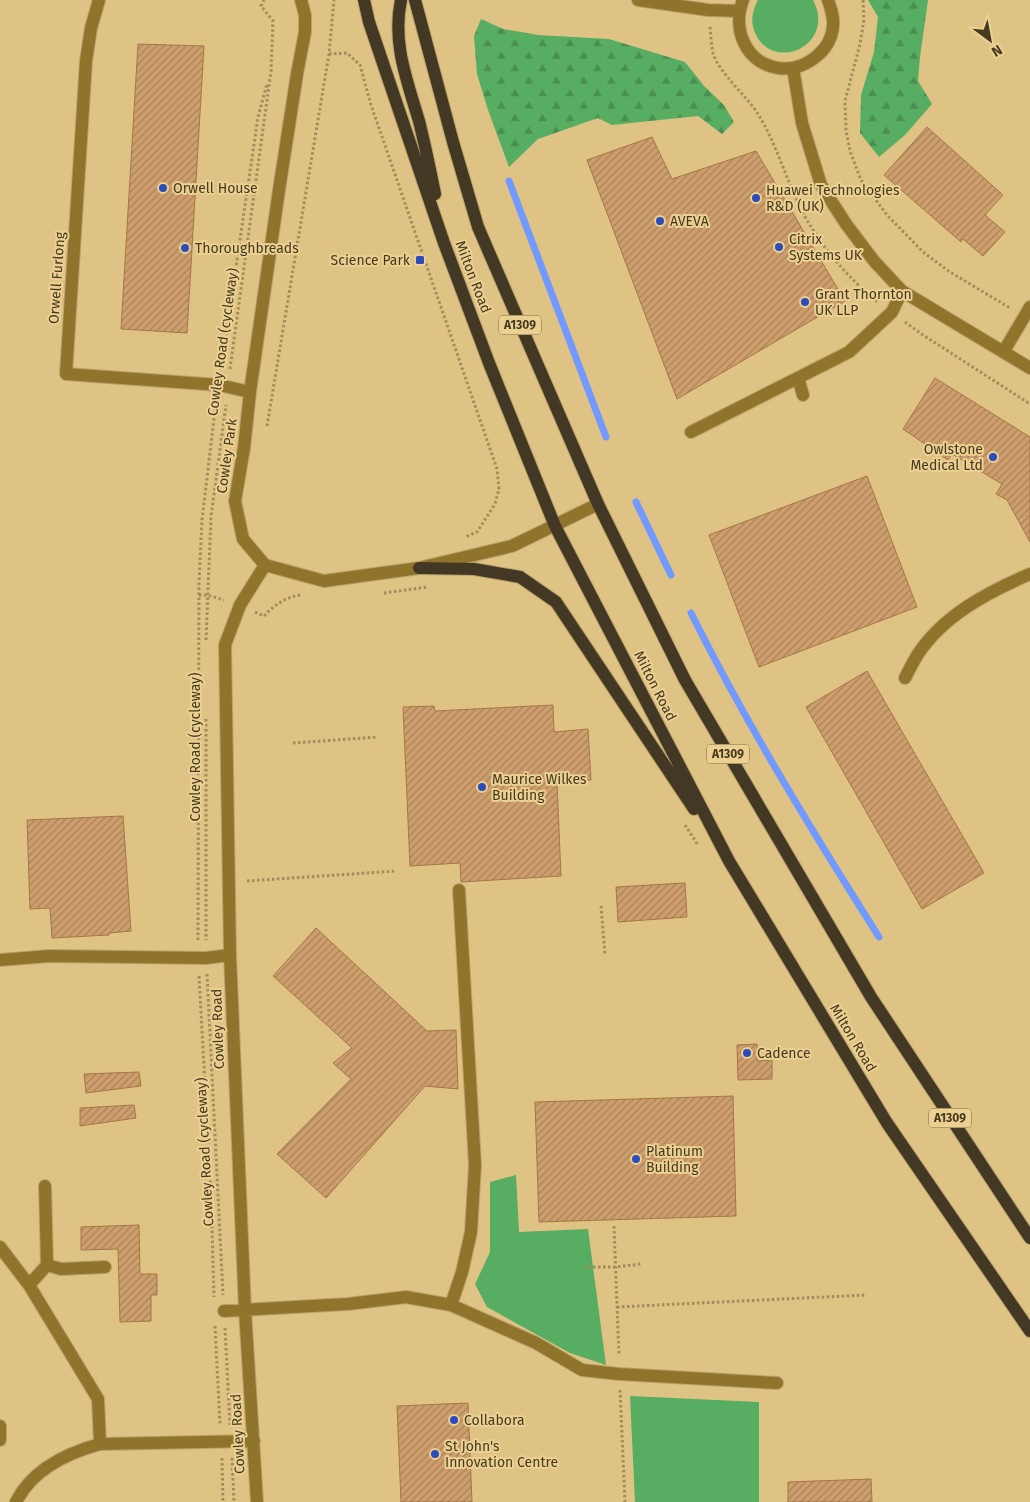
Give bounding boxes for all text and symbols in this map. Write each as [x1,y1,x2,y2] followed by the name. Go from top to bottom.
[965,15,1015,65] north arrow
[988,41,1005,60] text: N
[173,180,258,197] place label: Orwell House
[157,182,169,194] marker: Orwell House
[766,182,900,215] place label: Huawei Technologies R&D (UK)
[750,192,762,204] marker: Huawei Technologies R&D (UK)
[670,213,709,230] place label: AVEVA
[654,215,666,227] marker: AVEVA
[45,231,69,325] street label: Orwell Furlong
[789,231,863,264] place label: Citrix Systems UK
[451,238,495,316] street label: Milton Road
[195,240,299,257] place label: Thoroughbreads
[773,241,785,253] marker: Citrix Systems UK
[179,242,191,254] marker: Thoroughbreads
[331,252,411,269] place label: Science Park
[414,254,426,266] marker: Science Park
[204,267,242,417] street label: Cowley Road (cycleway)
[815,286,912,319] place label: Grant Thornton UK LLP
[799,296,811,308] marker: Grant Thornton UK LLP
[499,316,541,334] road number: A1309
[213,417,241,495] street label: Cowley Park
[910,441,983,474] place label: Owlstone Medical Ltd
[987,451,999,463] marker: Owlstone Medical Ltd
[630,648,680,724] street label: Milton Road
[187,672,204,822] street label: Cowley Road (cycleway)
[707,744,749,764] road number: A1309
[492,771,587,804] place label: Maurice Wilkes Building
[476,781,488,793] marker: Maurice Wilkes Building
[208,989,228,1069] street label: Cowley Road
[826,1001,880,1075] street label: Milton Road
[757,1045,811,1062] place label: Cadence
[741,1047,753,1059] marker: Cadence
[193,1077,217,1227] street label: Cowley Road (cycleway)
[929,1108,971,1128] road number: A1309
[646,1143,703,1176] place label: Platinum Building
[630,1153,642,1165] marker: Platinum Building
[227,1393,249,1475] street label: Cowley Road
[464,1412,525,1429] place label: Collabora
[448,1414,460,1426] marker: Collabora
[445,1438,558,1471] place label: St John's Innovation Centre
[429,1448,441,1460] marker: St John's Innovation Centre

